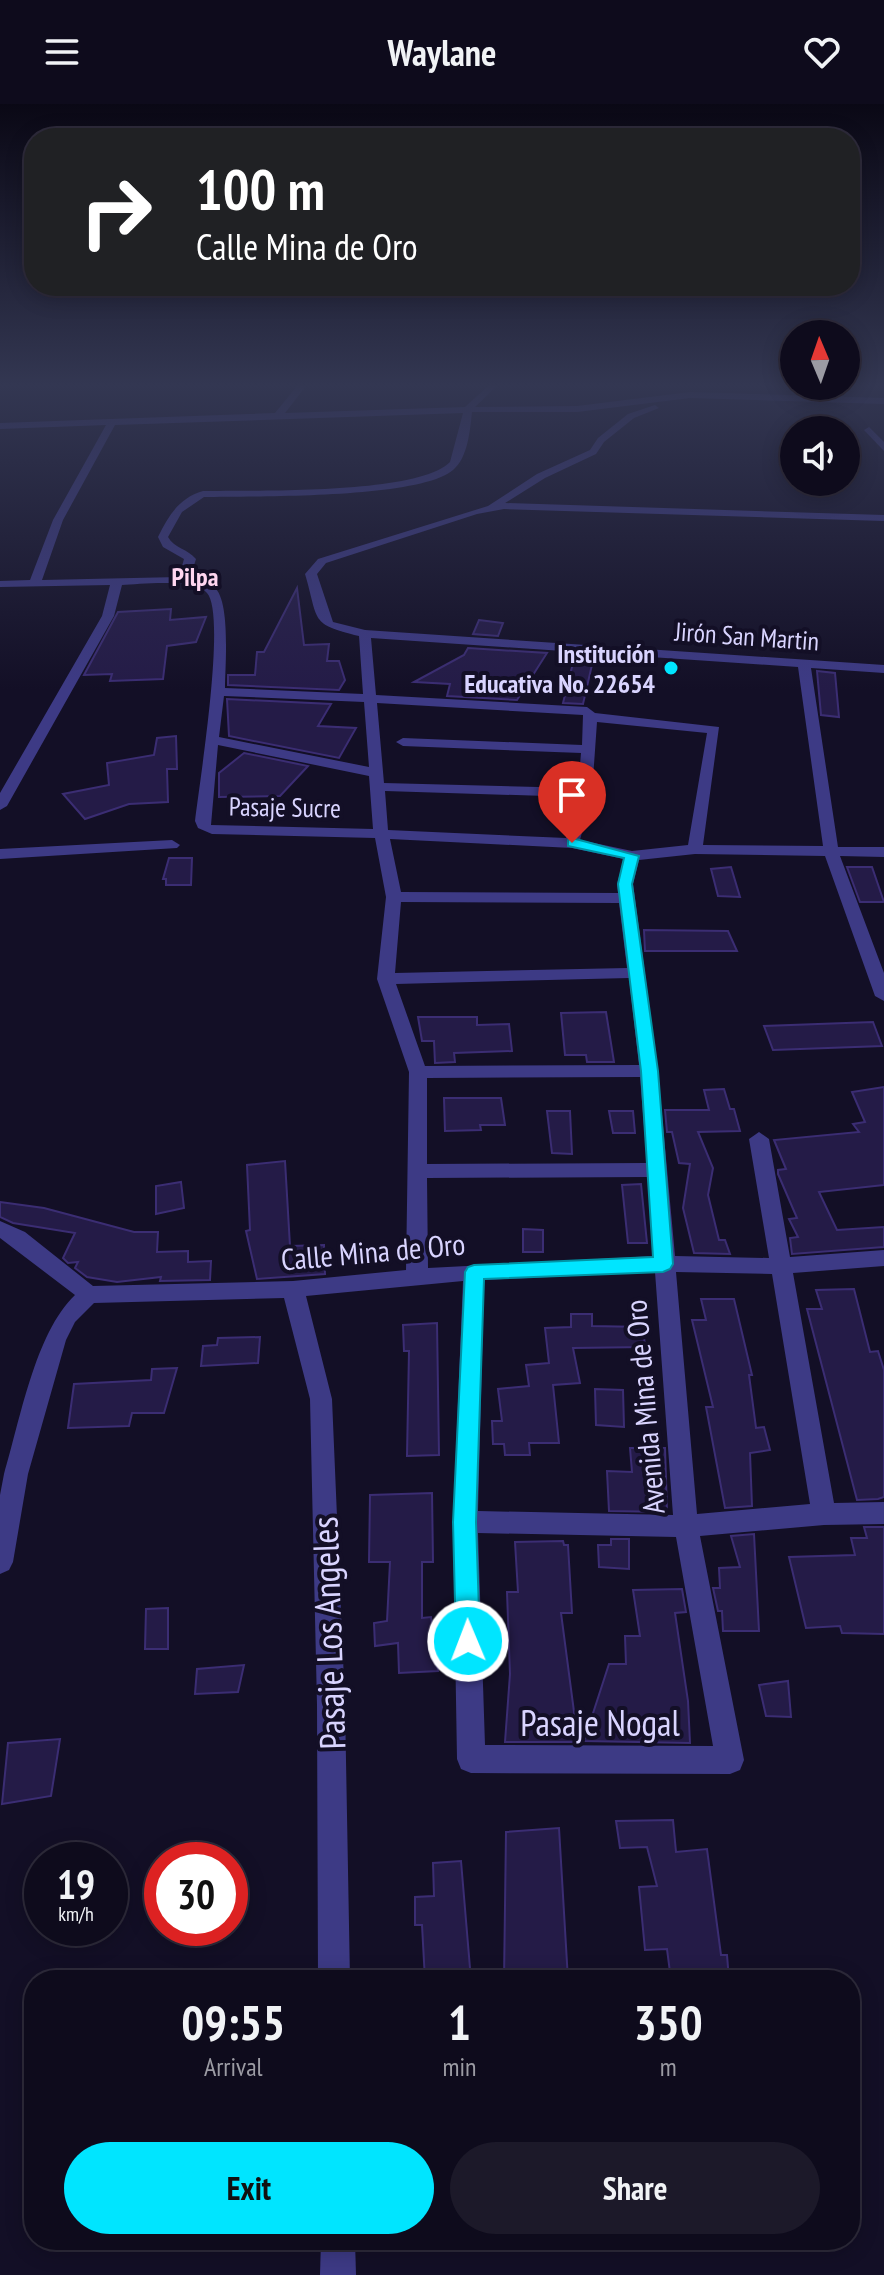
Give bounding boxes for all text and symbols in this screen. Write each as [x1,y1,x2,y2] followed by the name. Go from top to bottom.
[388,29,496,76] text: Waylane
[40,30,84,74] icon: menu
[800,30,844,74] icon: heart
[196,153,325,225] text: 100 m
[64,160,168,264] icon: right
[196,223,418,270] text: Calle Mina de Oro
[780,320,860,400] north arrow
[780,320,860,496] map controls
[780,416,860,496] button: sound
[172,560,218,593] district label: Pilpa
[673,614,820,658] street label: Jirón San Martin
[464,637,656,700] place label: Institución Educativa No. 22654
[662,659,680,677] marker: Institución Educativa No. 22654
[538,761,606,843] pin
[550,773,594,817] icon: arrive
[229,790,341,824] street label: Pasaje Sucre
[279,1224,467,1278] street label: Calle Mina de Oro
[615,1298,673,1516] street label: Avenida Mina de Oro
[300,1516,356,1750] street label: Pasaje Los Angeles
[426,1599,510,1683] position arrow
[520,1699,680,1746] street label: Pasaje Nogal
[144,1842,248,1946] speed limit sign: 30
[57,1858,95,1910] text: 19
[58,1901,94,1927] text: km/h
[181,1991,285,2053] text: 09:55
[448,1991,471,2053] text: 1
[634,1991,703,2053] text: 350
[204,2050,263,2083] text: Arrival
[442,2050,476,2083] text: min
[660,2050,677,2083] text: m
[64,2142,434,2234] button: Exit
[450,2142,820,2234] button: Share

